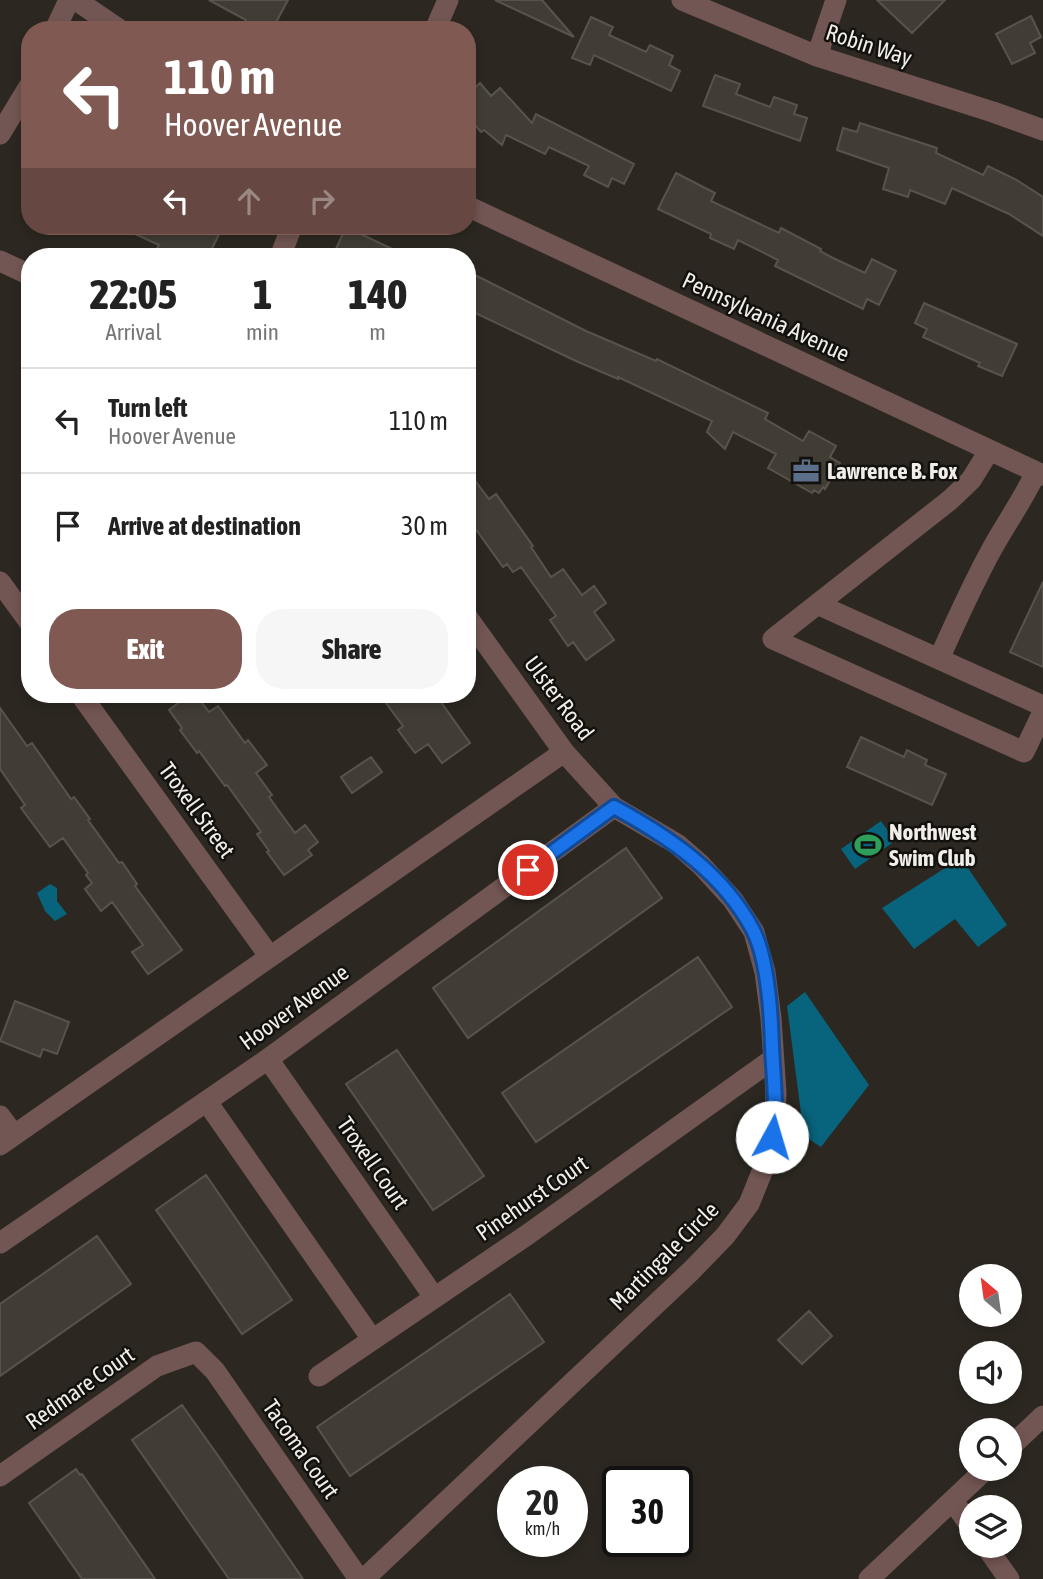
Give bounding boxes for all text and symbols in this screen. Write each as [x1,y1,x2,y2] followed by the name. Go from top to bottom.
[823,19,915,71] street label: Robin Way
[164,48,275,104] text: 110 m
[49,49,140,140] icon: left
[164,106,342,143] text: Hoover Avenue
[157,182,195,220] icon: left
[230,182,268,220] icon: ahead
[303,182,341,220] icon: right
[678,267,854,367] street label: Pennsylvania Avenue
[90,270,177,318] text: 22:05
[253,270,272,318] text: 1
[348,270,407,318] text: 140
[105,319,162,345] text: Arrival
[246,319,279,345] text: min
[369,319,386,345] text: m
[108,393,188,423] text: Turn left
[49,402,87,440] icon: left
[389,406,448,436] text: 110 m
[108,423,236,449] text: Hoover Avenue
[791,456,821,486] office icon: Lawrence B. Fox
[827,458,958,484] place label: Lawrence B. Fox
[49,507,87,545] icon: arrive
[108,511,301,541] text: Arrive at destination
[401,511,448,541] text: 30 m
[49,609,242,689] button: Exit
[256,609,448,689] button: Share
[519,651,599,745] street label: Ulster Road
[154,757,240,863] street label: Troxell Street
[889,819,977,871] place label: Northwest Swim Club
[853,830,883,860] sports icon: Northwest Swim Club
[498,840,558,900] pin
[509,851,547,889] icon: arrive
[235,959,353,1055] street label: Hoover Avenue
[735,1100,809,1174] position arrow
[332,1112,414,1214] street label: Troxell Court
[471,1150,593,1246] street label: Pinehurst Court
[604,1196,724,1316] street label: Martingale Circle
[959,1264,1022,1326] north arrow
[959,1264,1022,1558] map controls
[21,1341,139,1435] street label: Redmare Court
[959,1341,1022,1404] button: sound
[258,1395,344,1503] street label: Tacoma Court
[959,1418,1022,1481] button: search
[602,1466,693,1557] speed limit sign: 30
[526,1482,559,1522] text: 20
[959,1495,1022,1558] button: layers
[525,1518,560,1539] text: km/h

